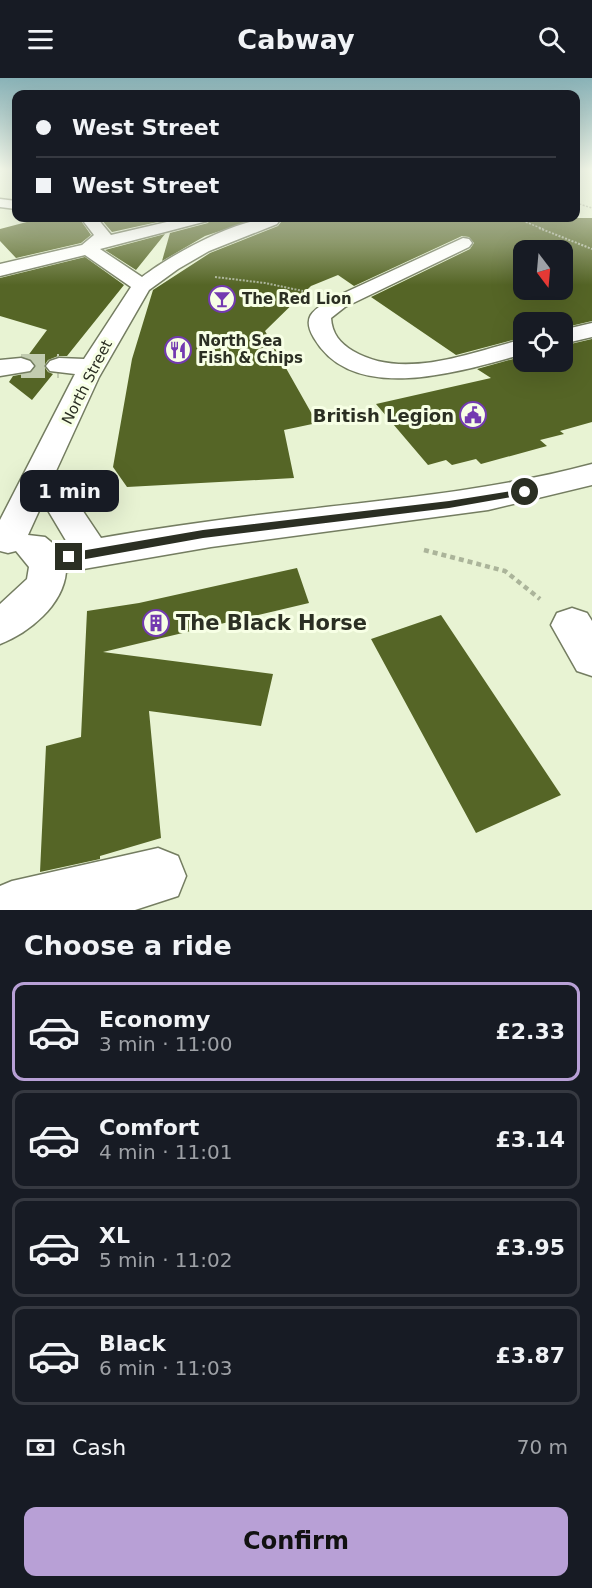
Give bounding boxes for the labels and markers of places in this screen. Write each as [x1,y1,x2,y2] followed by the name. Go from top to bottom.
[207,284,237,314] bar icon: The Red Lion
[242,290,352,308] place label: The Red Lion
[198,332,303,367] place label: North Sea Fish & Chips
[163,335,193,365] restaurant icon: North Sea Fish & Chips
[458,400,488,430] public building icon: British Legion
[313,405,454,426] place label: British Legion
[141,608,171,638] building icon: The Black Horse
[176,611,367,635] place label: The Black Horse

